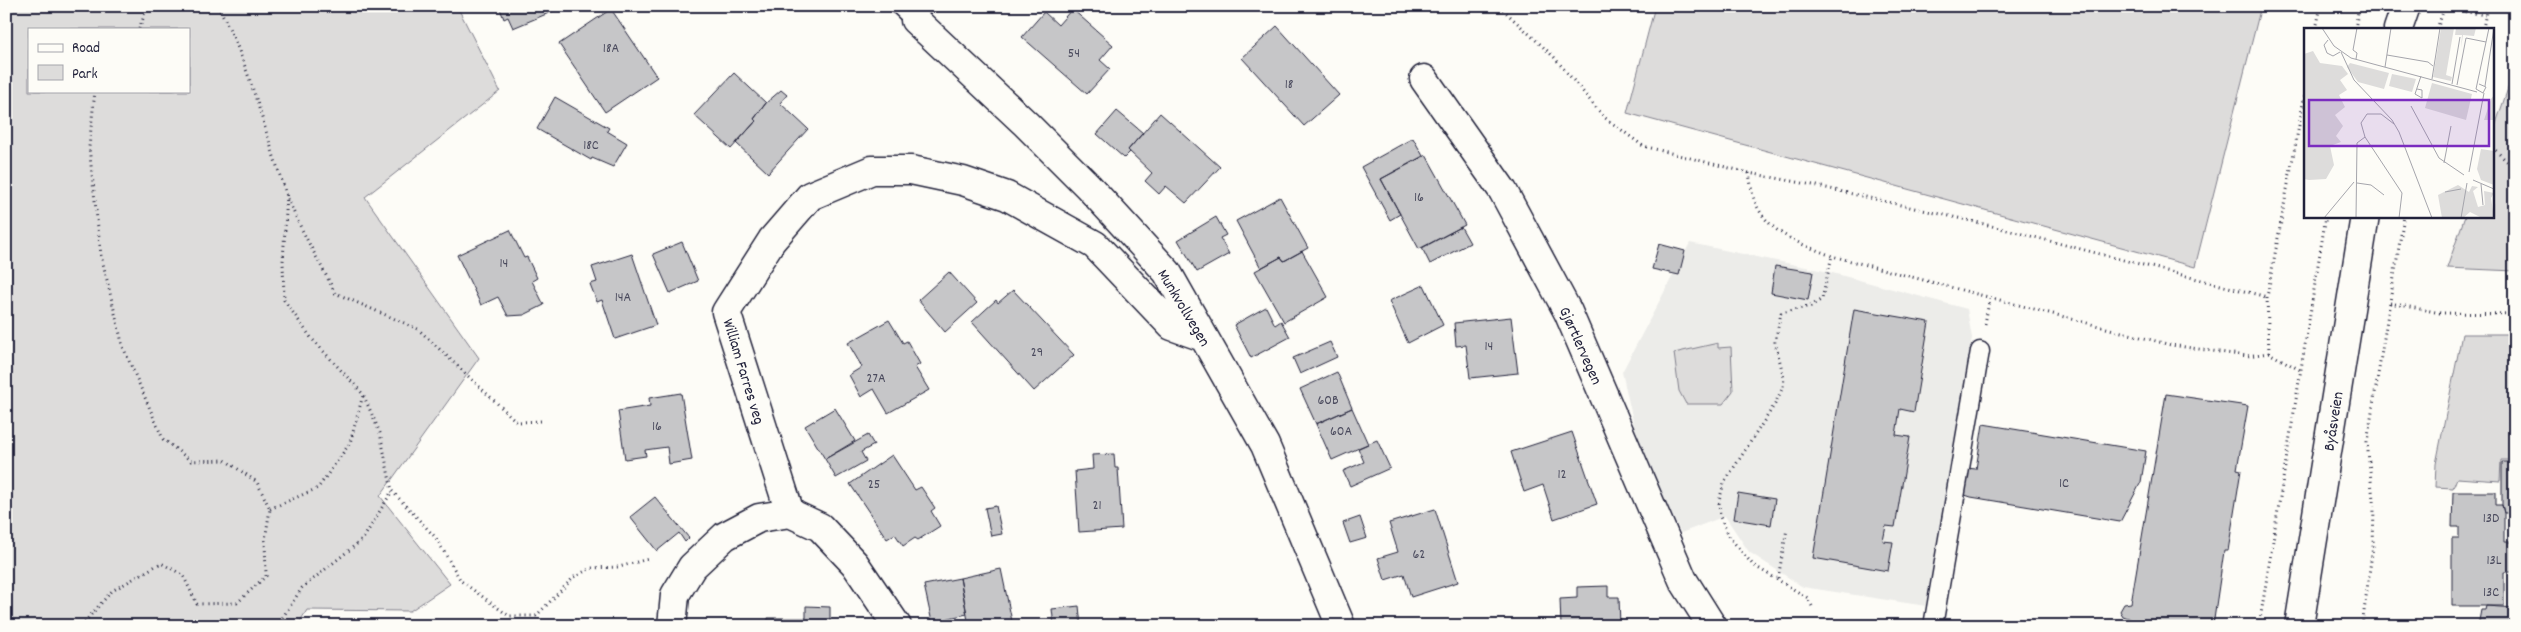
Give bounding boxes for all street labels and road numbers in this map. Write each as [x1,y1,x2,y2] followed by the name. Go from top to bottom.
[1151,265,1215,351] street label: Munkvollvegen
[1552,303,1607,389] street label: Gjørtlervegen
[716,316,770,427] street label: William Farres veg
[2318,390,2351,453] street label: Byåsveien

